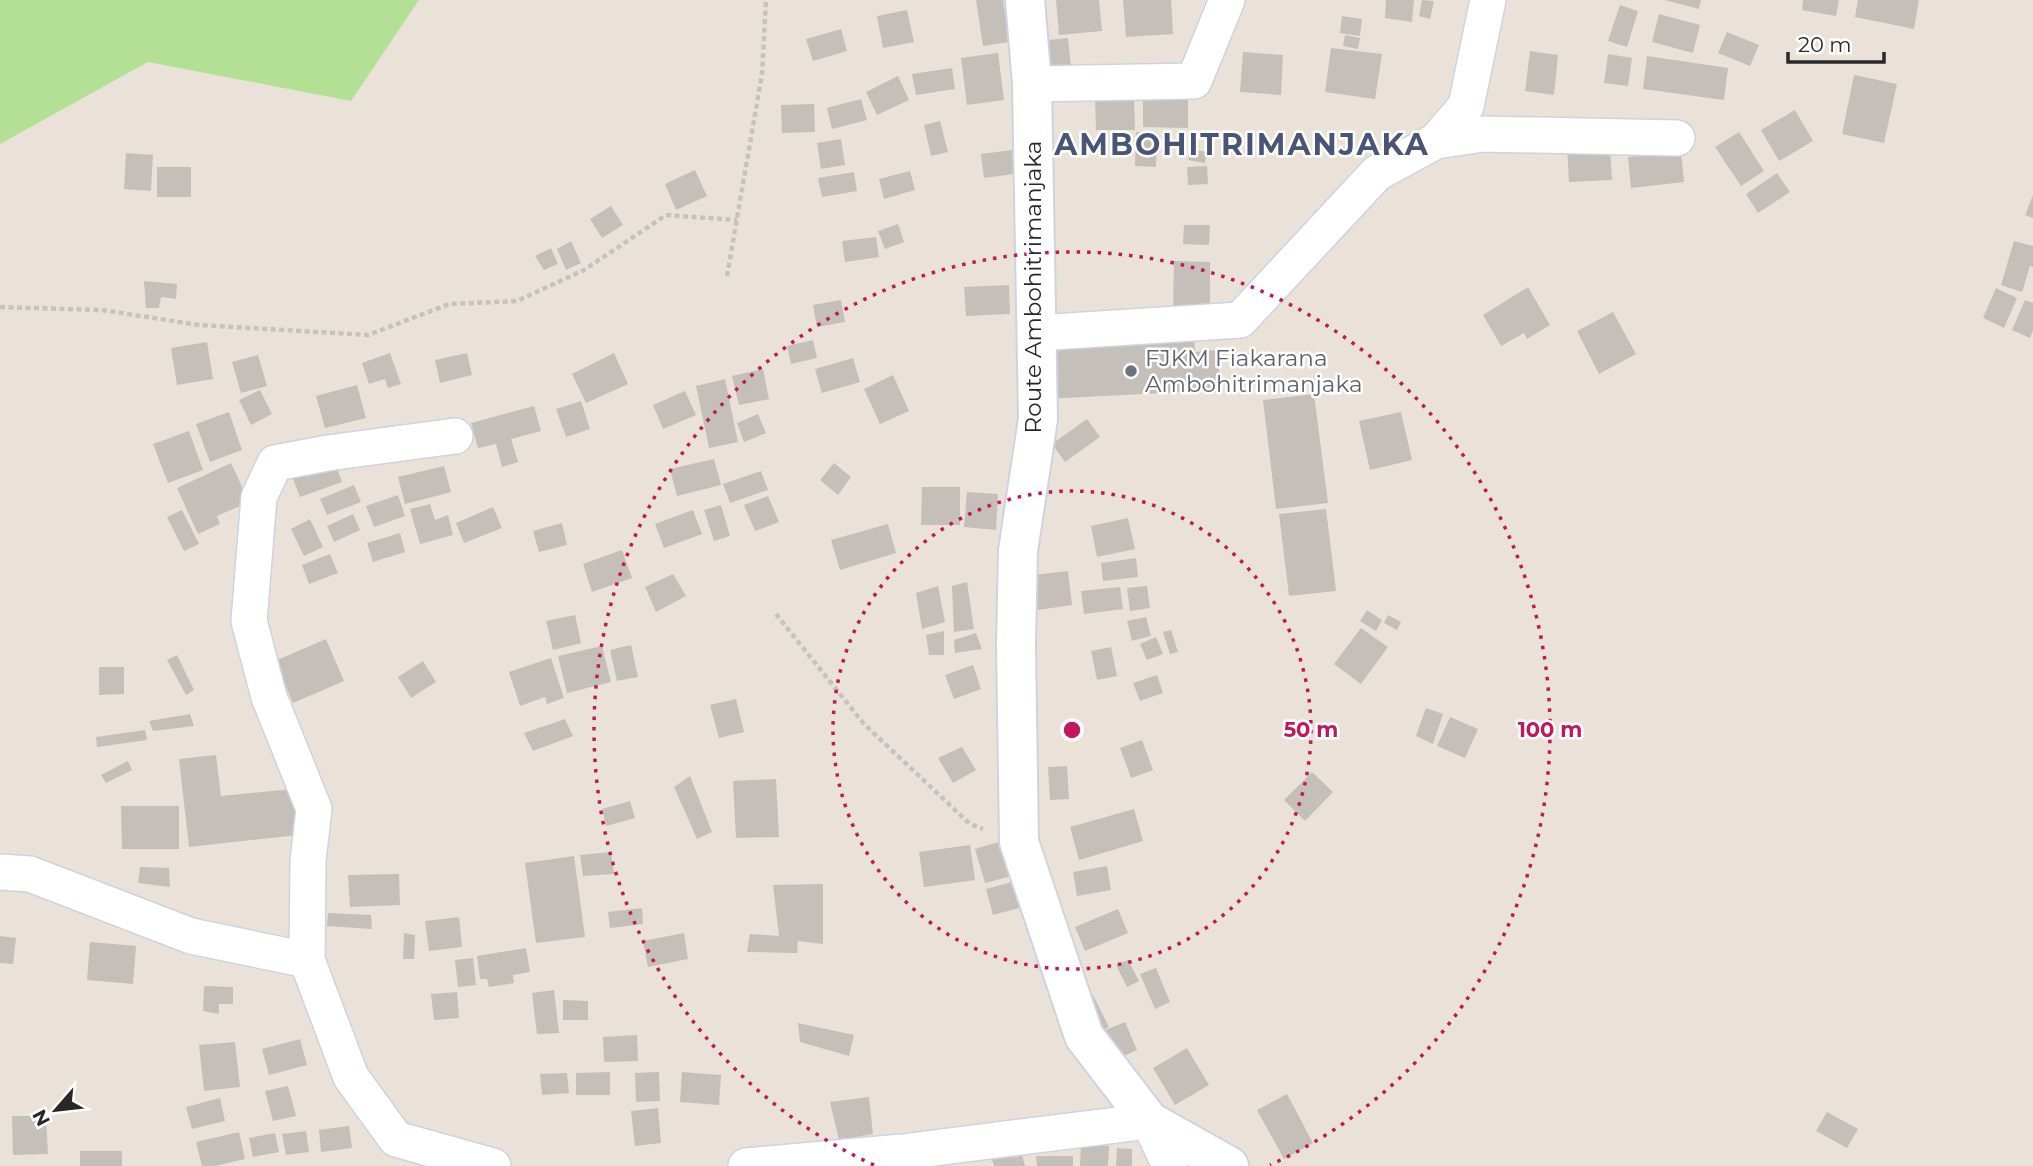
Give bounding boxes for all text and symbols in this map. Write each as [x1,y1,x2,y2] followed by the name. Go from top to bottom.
[1788,21,1884,65] scale bar
[1798,32,1852,57] text: 20 m
[1053,126,1430,163] district label: AMBOHITRIMANJAKA
[1019,141,1047,433] street label: Route Ambohitrimanjaka
[1145,344,1363,398] place label: FJKM Fiakarana Ambohitrimanjaka
[1123,363,1139,379] marker: FJKM Fiakarana Ambohitrimanjaka
[1284,717,1338,742] text: 50 m
[1518,717,1582,742] text: 100 m
[1060,718,1084,742] centre of rings
[21,1075,91,1145] north arrow
[28,1106,55,1130] text: N

